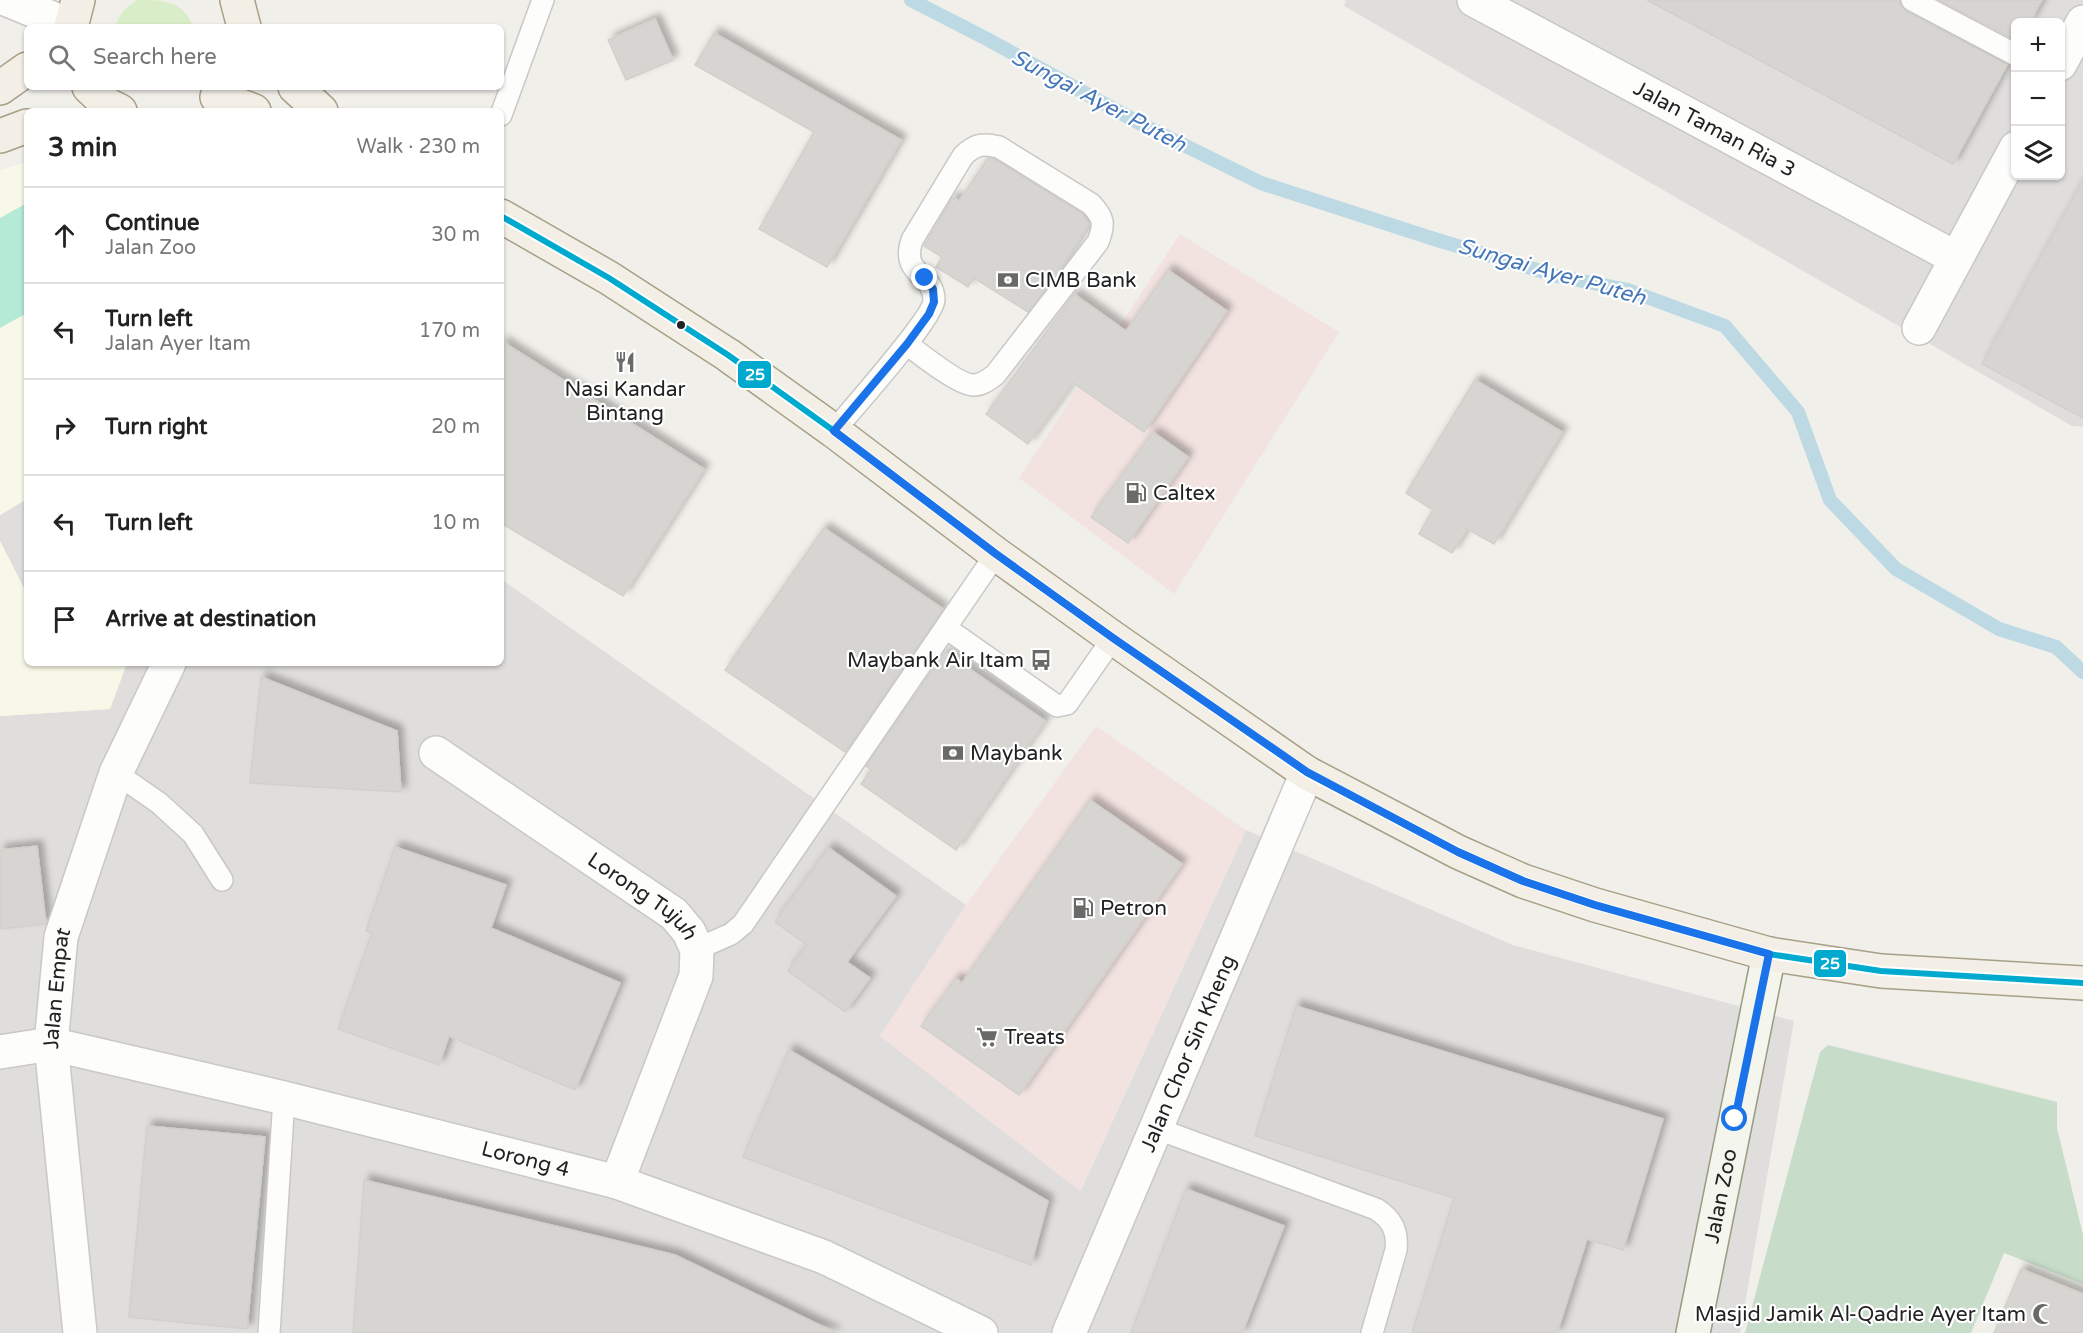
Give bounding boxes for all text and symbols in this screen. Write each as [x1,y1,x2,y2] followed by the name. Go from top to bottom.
[2011,18,2065,180] map controls
[2011,18,2065,72] button: +
[24,24,504,90] search box
[45,41,78,74] icon: search
[93,44,217,70] text: Search here
[1007,44,1191,158] water label: Sungai Ayer Puteh
[2011,72,2065,126] button: −
[1629,76,1800,183] street label: Jalan Taman Ria 3
[2011,126,2065,180] button: layers
[48,132,117,163] text: 3 min
[357,135,480,159] text: Walk · 230 m
[105,210,200,236] text: Continue
[48,219,81,252] icon: ahead
[431,223,480,247] text: 30 m
[1455,233,1649,311] water label: Sungai Ayer Puteh
[105,236,196,260] text: Jalan Zoo
[911,264,937,290] route end
[996,268,1020,292] bank icon: CIMB Bank
[1025,268,1136,293] place label: CIMB Bank
[105,306,193,332] text: Turn left
[48,315,81,348] icon: left
[419,319,480,343] text: 170 m
[675,319,687,331] unlabelled marker
[105,332,251,356] text: Jalan Ayer Itam
[613,350,637,374] restaurant icon: Nasi Kandar Bintang
[737,360,772,389] line badge: 25
[745,365,765,385] text: 25
[564,377,686,426] place label: Nasi Kandar Bintang
[48,411,81,444] icon: right
[105,414,207,440] text: Turn right
[431,415,480,439] text: 20 m
[1124,481,1148,505] fuel station icon: Caltex
[1153,481,1216,506] place label: Caltex
[48,507,81,540] icon: left
[105,510,193,536] text: Turn left
[431,511,480,535] text: 10 m
[48,603,81,636] icon: arrive
[105,606,316,632] text: Arrive at destination
[847,648,1024,673] place label: Maybank Air Itam
[1029,648,1053,672] bus stop icon: Maybank Air Itam
[941,741,965,765] bank icon: Maybank
[970,741,1062,766] place label: Maybank
[583,847,703,944] street label: Lorong Tujuh
[1071,896,1095,920] fuel station icon: Petron
[1100,896,1167,921] place label: Petron
[39,924,76,1051] street label: Jalan Empat
[1813,949,1847,978] line badge: 25
[1135,951,1241,1156] street label: Jalan Chor Sin Kheng
[1820,954,1840,974] text: 25
[975,1025,999,1049] supermarket icon: Treats
[1004,1025,1065,1050] place label: Treats
[1721,1105,1747,1131] route start
[479,1136,572,1183] street label: Lorong 4
[1699,1146,1743,1245] street label: Jalan Zoo
[1695,1302,2026,1327] place label: Masjid Jamik Al-Qadrie Ayer Itam
[2031,1302,2055,1326] mosque icon: Masjid Jamik Al-Qadrie Ayer Itam

